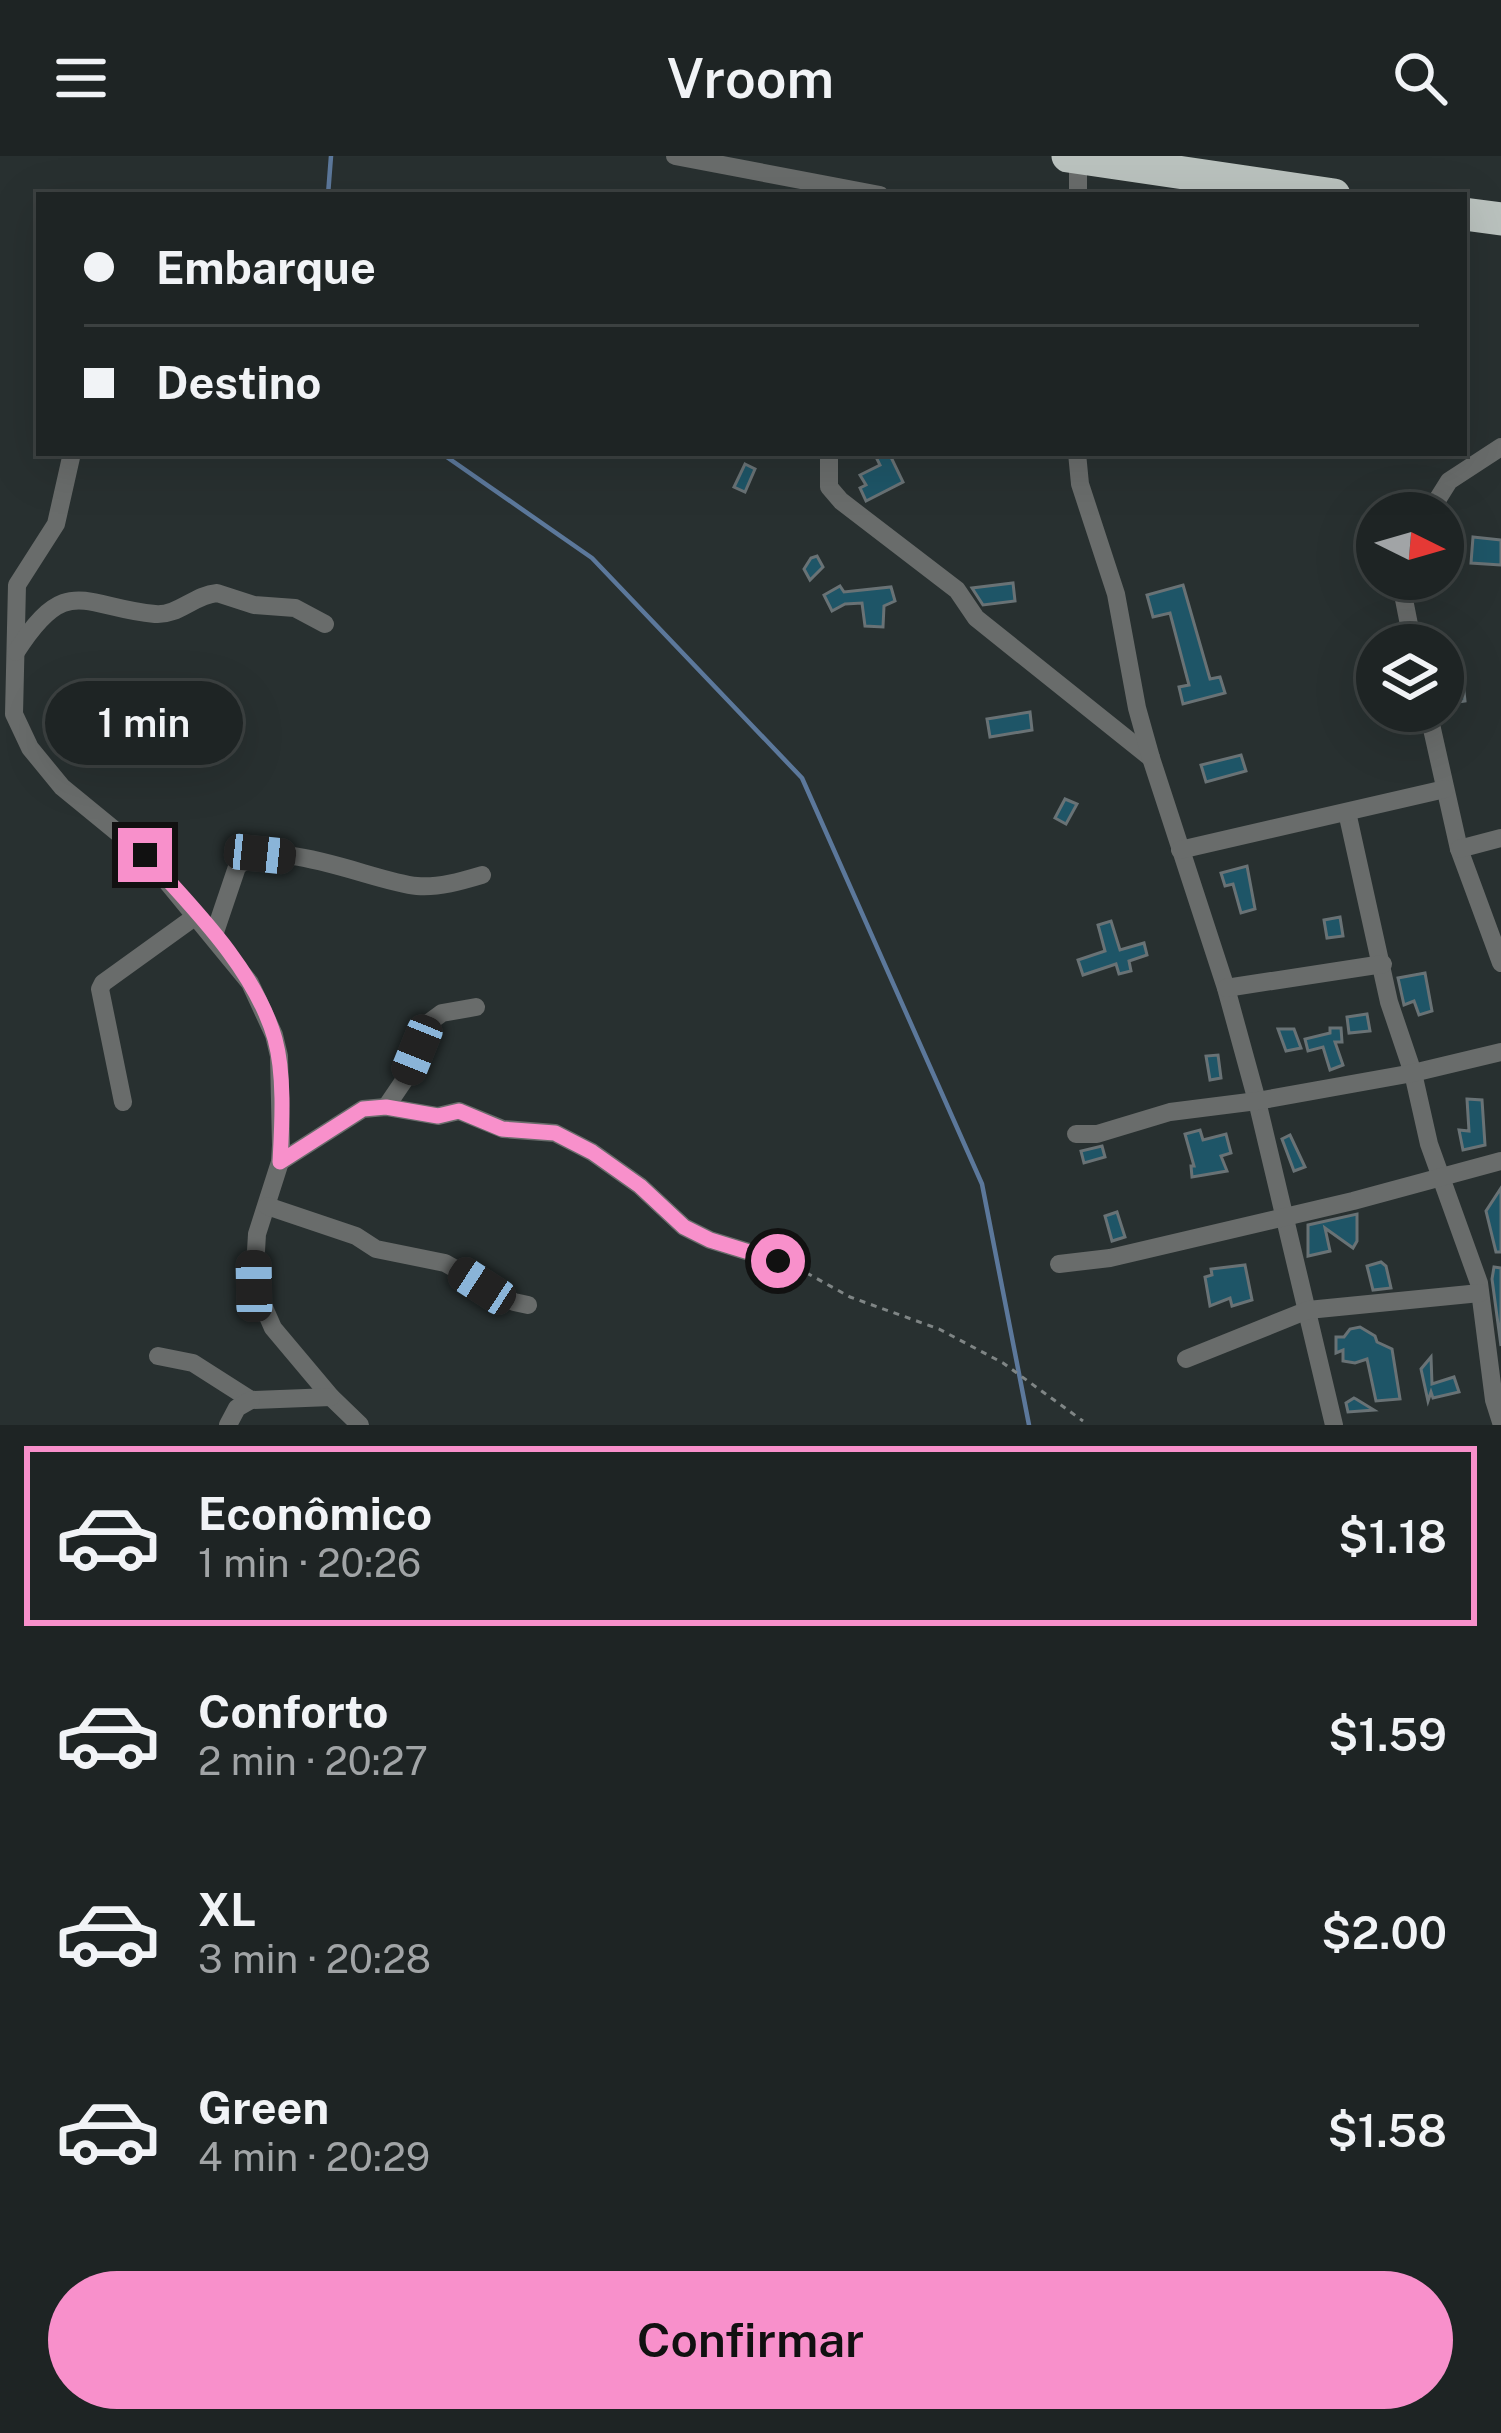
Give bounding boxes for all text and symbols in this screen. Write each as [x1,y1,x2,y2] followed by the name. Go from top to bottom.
[48,45,114,111] icon: menu
[1387,45,1453,111] icon: search
[667,47,834,110] text: Vroom
[156,241,376,294] text: Embarque
[156,356,321,409] text: Destino
[1356,492,1464,600] north arrow
[1356,492,1464,732] map controls
[1356,624,1464,732] button: layers
[46,681,244,765] callout: 1 min
[98,700,190,746] text: 1 min
[118,828,172,882] route end
[222,832,298,876] car
[387,1010,447,1090] car
[751,1234,805,1288] route start
[235,1250,273,1322] car
[442,1251,522,1321] car
[54,1482,162,1590] icon: car
[198,1487,432,1540] text: Econômico
[1338,1510,1447,1563] text: $1.18
[198,1540,421,1586] text: 1 min · 20:26
[54,1680,162,1788] icon: car
[198,1685,388,1738] text: Conforto
[1328,1708,1447,1761] text: $1.59
[198,1738,428,1784] text: 2 min · 20:27
[54,1878,162,1986] icon: car
[198,1883,256,1936] text: XL
[1321,1906,1447,1959] text: $2.00
[198,1936,431,1982] text: 3 min · 20:28
[54,2076,162,2184] icon: car
[198,2081,329,2134] text: Green
[1327,2104,1447,2157] text: $1.58
[198,2134,430,2180] text: 4 min · 20:29
[48,2271,1453,2409] button: Confirmar

